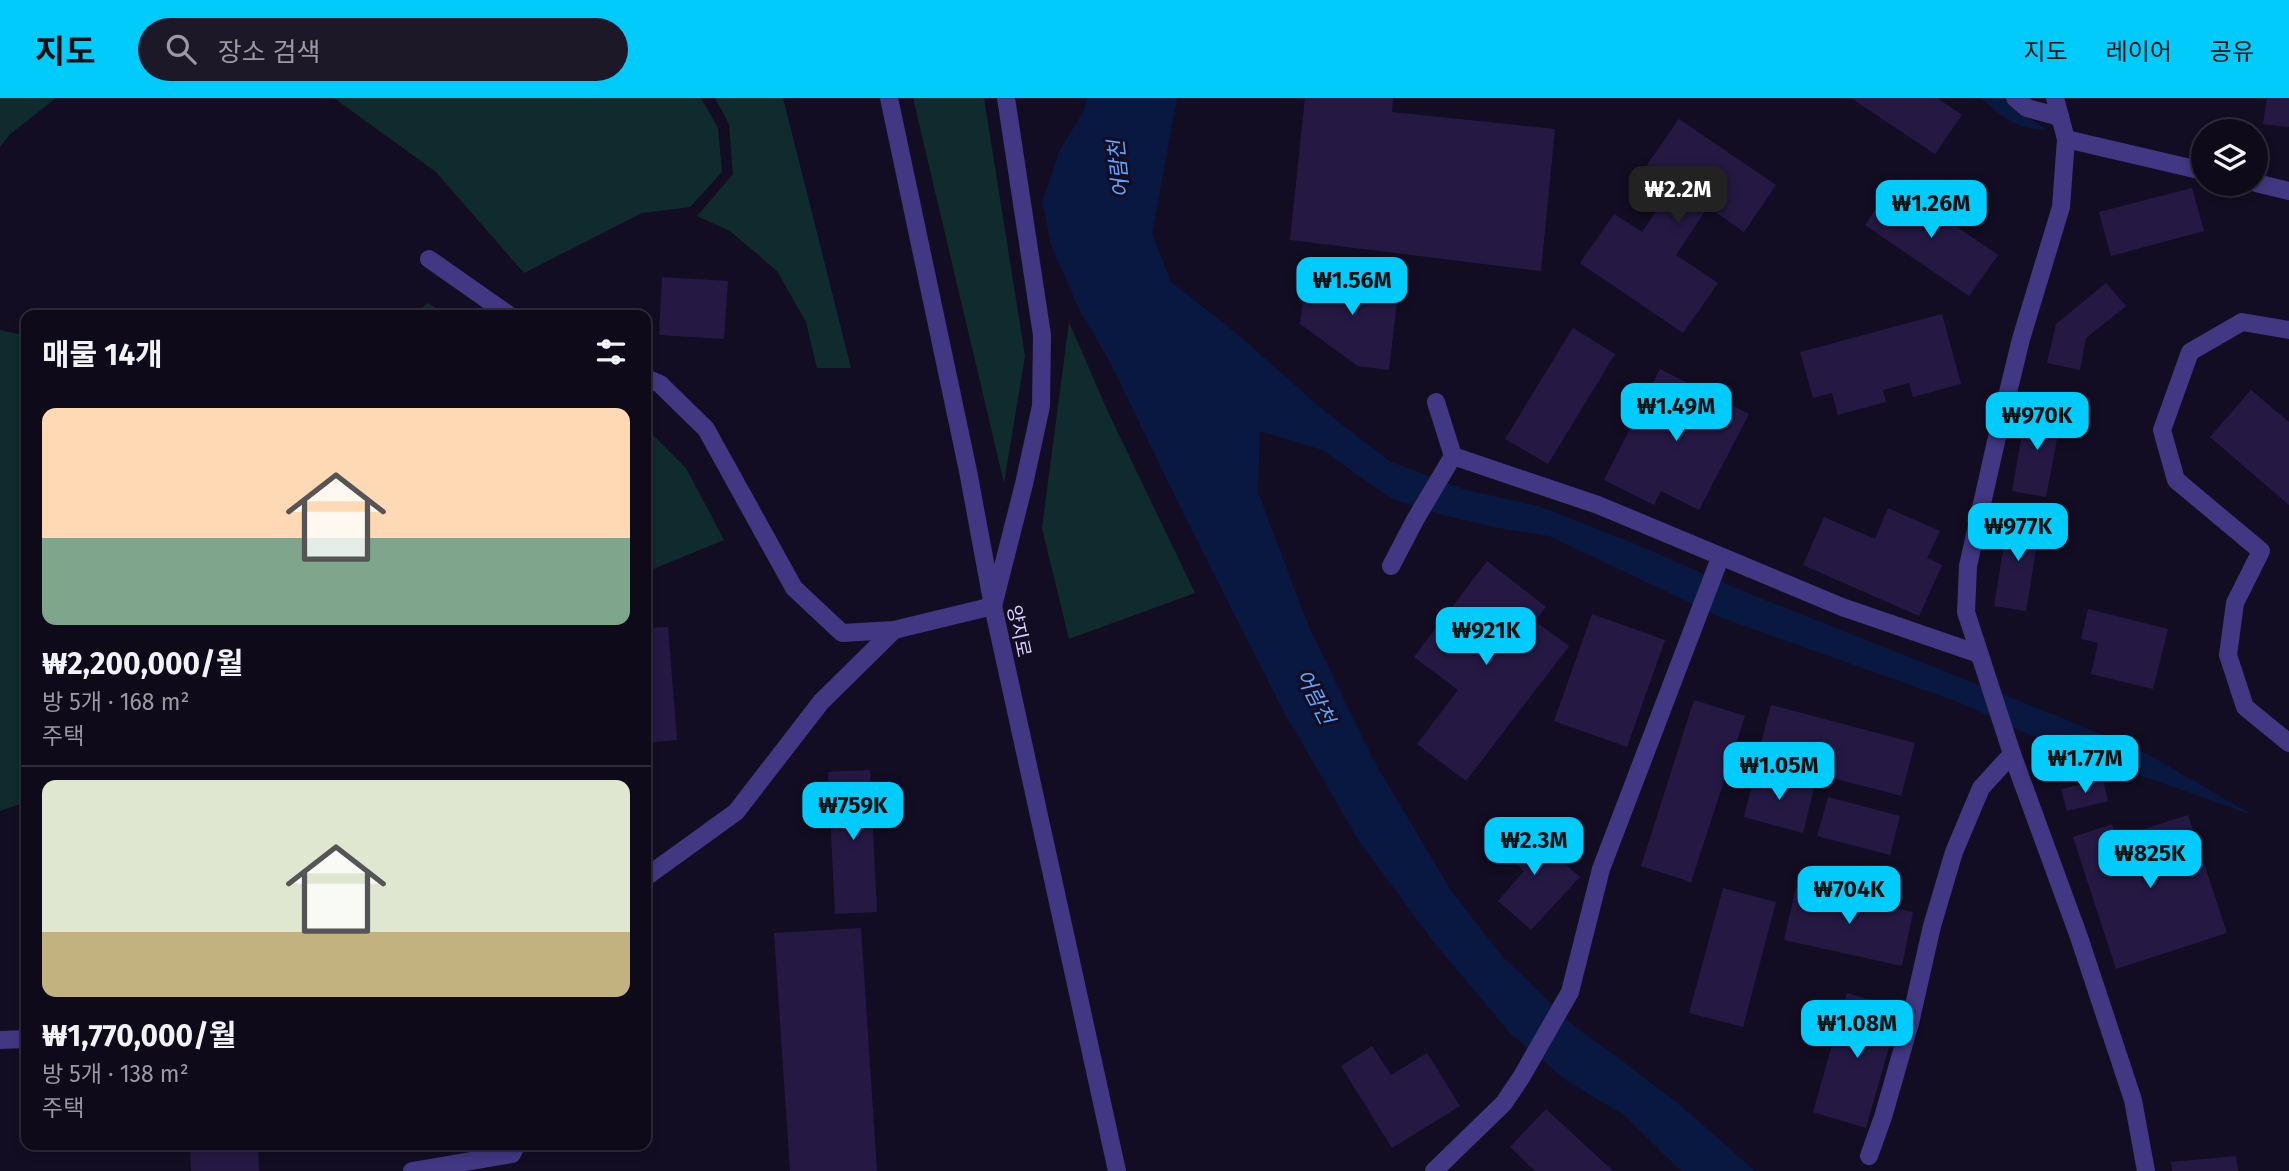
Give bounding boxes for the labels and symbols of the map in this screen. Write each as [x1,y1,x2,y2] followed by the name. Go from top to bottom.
[1103,136,1135,199] water label: 어람천
[1629,166,1727,226] pin: ₩2.2M
[1874,180,1988,240] pin: ₩1.26M
[1295,258,1409,317] pin: ₩1.56M
[1619,384,1733,443] pin: ₩1.49M
[1988,392,2086,452] pin: ₩970K
[1969,504,2067,563] pin: ₩977K
[1002,603,1036,659] street label: 양지로
[1437,608,1535,667] pin: ₩921K
[1290,665,1341,731] water label: 어람천
[2028,736,2142,795] pin: ₩1.77M
[1722,742,1836,802] pin: ₩1.05M
[804,782,902,842] pin: ₩759K
[1485,818,1583,877] pin: ₩2.3M
[2101,830,2199,890] pin: ₩825K
[1800,866,1898,926] pin: ₩704K
[1800,1000,1914,1060] pin: ₩1.08M

